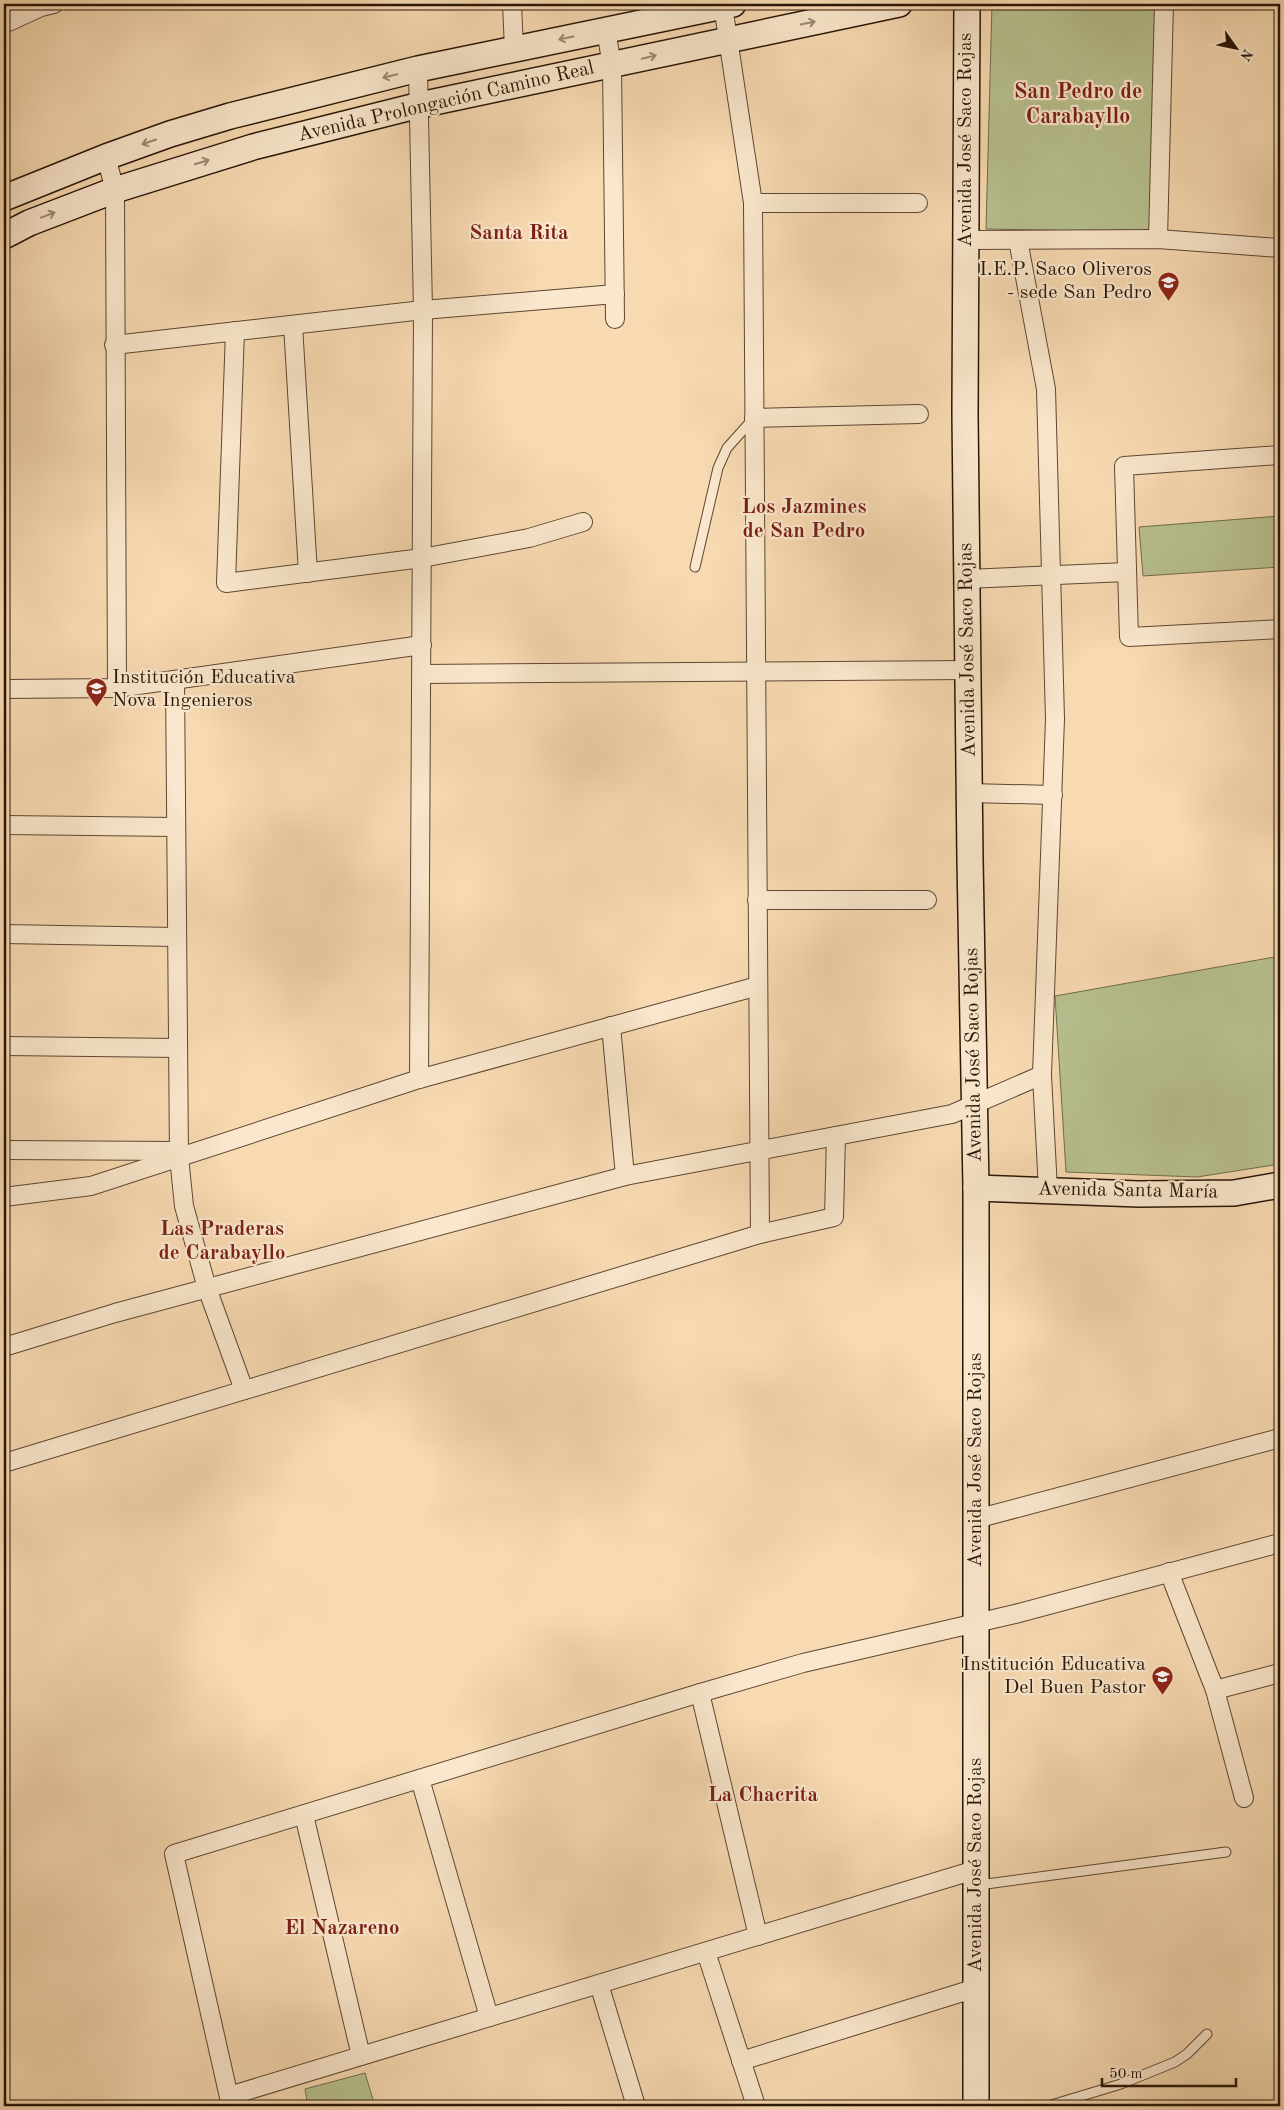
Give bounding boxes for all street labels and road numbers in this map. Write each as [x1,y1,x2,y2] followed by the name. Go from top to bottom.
[956,33,976,247] street label: Avenida José Saco Rojas
[296,58,596,146] street label: Avenida Prolongación Camino Real
[956,542,980,758] street label: Avenida José Saco Rojas
[962,947,986,1163] street label: Avenida José Saco Rojas
[1038,1179,1219,1203] street label: Avenida Santa María
[966,1353,986,1567] street label: Avenida José Saco Rojas
[966,1758,986,1972] street label: Avenida José Saco Rojas

